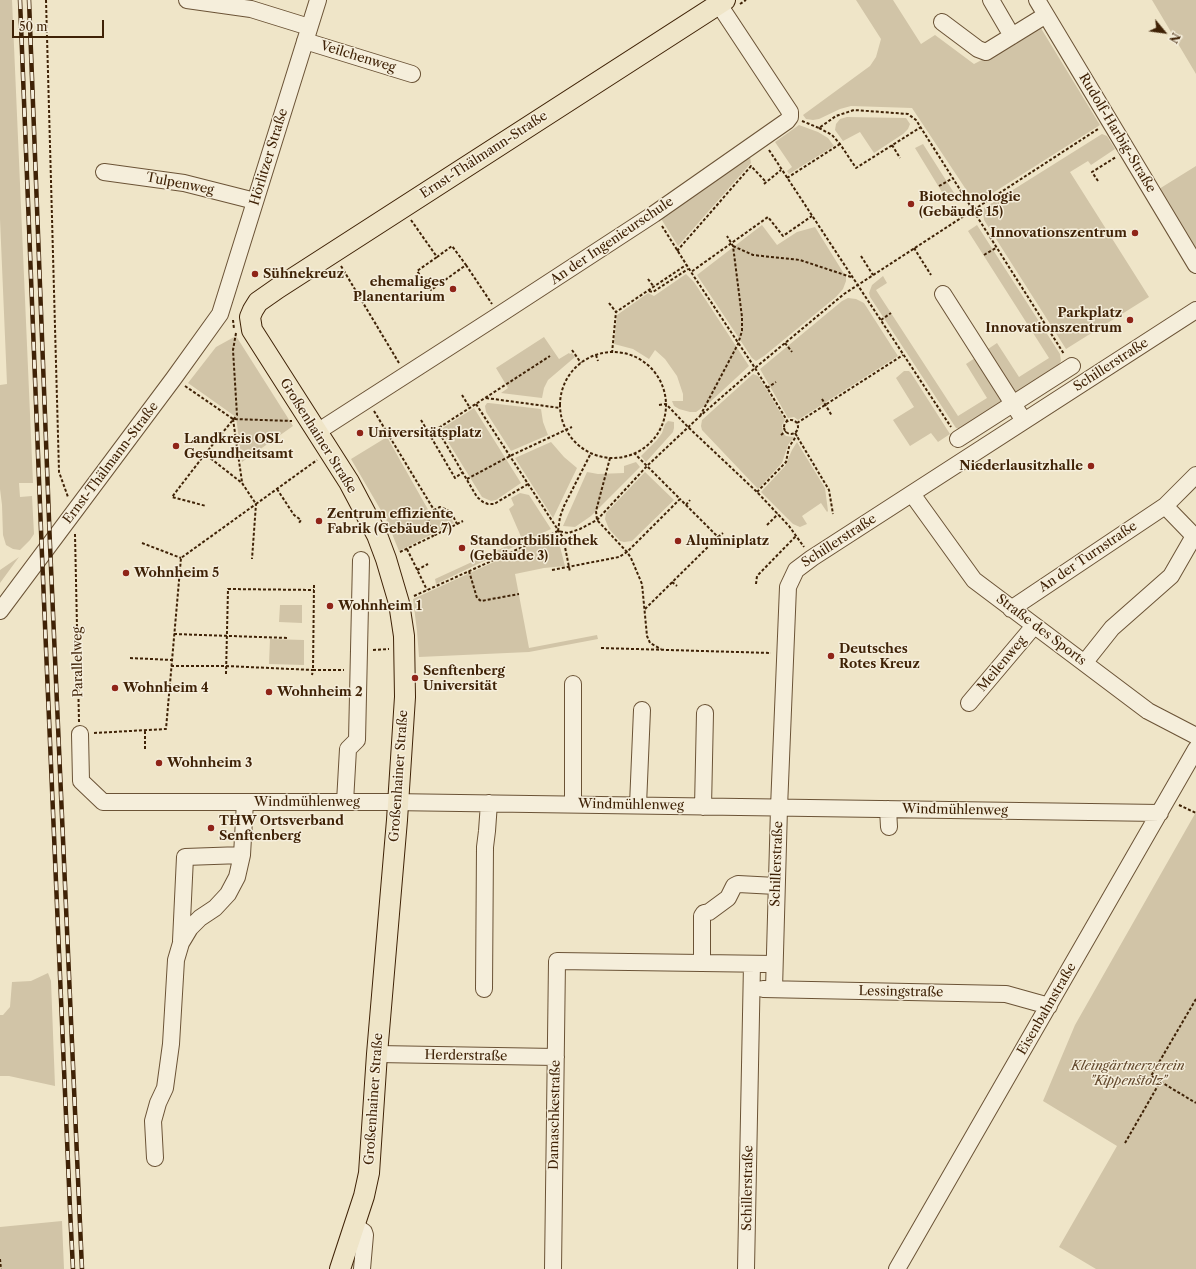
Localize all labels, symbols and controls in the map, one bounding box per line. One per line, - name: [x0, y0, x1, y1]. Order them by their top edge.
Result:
- scale bar: [14, 12, 106, 38]
- north arrow: [1144, 12, 1184, 52]
- text: 50 m: [19, 19, 48, 34]
- text: N: [1166, 30, 1183, 45]
- street label: Veilchenweg: [318, 38, 398, 76]
- street label: Rudolf-Harbig-Straße: [1075, 70, 1159, 196]
- street label: Hörlitzer Straße: [247, 107, 291, 207]
- street label: Ernst-Thälmann-Straße: [417, 108, 551, 202]
- street label: Tulpenweg: [145, 170, 215, 198]
- place label: Biotechnologie (Gebäude 15): [919, 189, 1021, 220]
- street label: An der Ingenieurschule: [547, 194, 677, 288]
- marker: Biotechnologie (Gebäude 15): [906, 199, 916, 209]
- place label: Innovationszentrum: [990, 225, 1127, 241]
- marker: Innovationszentrum: [1130, 228, 1140, 238]
- place label: Sühnekreuz: [263, 266, 344, 282]
- marker: Sühnekreuz: [250, 269, 260, 279]
- place label: ehemaliges Planentarium: [353, 274, 445, 305]
- marker: ehemaliges Planentarium: [448, 284, 458, 294]
- place label: Parkplatz Innovationszentrum: [985, 305, 1122, 336]
- marker: Parkplatz Innovationszentrum: [1125, 315, 1135, 325]
- street label: Schillerstraße: [1071, 335, 1151, 395]
- street label: Großenhainer Straße: [276, 376, 360, 496]
- street label: Ernst-Thälmann-Straße: [60, 399, 162, 527]
- place label: Universitätsplatz: [368, 425, 482, 441]
- marker: Universitätsplatz: [355, 428, 365, 438]
- place label: Landkreis OSL Gesundheitsamt: [184, 431, 293, 462]
- marker: Landkreis OSL Gesundheitsamt: [171, 441, 181, 451]
- place label: Niederlausitzhalle: [959, 458, 1083, 474]
- marker: Niederlausitzhalle: [1086, 461, 1096, 471]
- place label: Zentrum effiziente Fabrik (Gebäude 7): [327, 506, 453, 537]
- street label: Schillerstraße: [799, 511, 879, 571]
- marker: Zentrum effiziente Fabrik (Gebäude 7): [314, 516, 324, 526]
- street label: An der Turnstraße: [1036, 518, 1140, 596]
- place label: Standortbibliothek (Gebäude 3): [470, 533, 598, 564]
- place label: Alumniplatz: [686, 533, 769, 549]
- marker: Alumniplatz: [673, 536, 683, 546]
- marker: Standortbibliothek (Gebäude 3): [457, 543, 467, 553]
- place label: Wohnheim 5: [134, 565, 219, 581]
- marker: Wohnheim 5: [121, 568, 131, 578]
- street label: Straße des Sports: [993, 591, 1089, 669]
- place label: Wohnheim 1: [338, 598, 422, 614]
- marker: Wohnheim 1: [325, 601, 335, 611]
- street label: Parallelweg: [70, 626, 86, 698]
- street label: Meilenweg: [974, 633, 1030, 695]
- place label: Deutsches Rotes Kreuz: [839, 641, 920, 672]
- marker: Deutsches Rotes Kreuz: [826, 651, 836, 661]
- place label: Senftenberg Universität: [423, 663, 505, 694]
- marker: Senftenberg Universität: [410, 673, 420, 683]
- place label: Wohnheim 4: [123, 680, 209, 696]
- marker: Wohnheim 4: [110, 683, 120, 693]
- place label: Wohnheim 2: [277, 684, 363, 700]
- marker: Wohnheim 2: [264, 687, 274, 697]
- street label: Großenhainer Straße: [387, 709, 411, 843]
- place label: Wohnheim 3: [167, 755, 252, 771]
- marker: Wohnheim 3: [154, 758, 164, 768]
- street label: Windmühlenweg: [254, 794, 360, 810]
- street label: Windmühlenweg: [578, 796, 684, 814]
- street label: Windmühlenweg: [902, 801, 1008, 819]
- place label: THW Ortsverband Senftenberg: [219, 813, 344, 844]
- street label: Schillerstraße: [768, 821, 786, 907]
- marker: THW Ortsverband Senftenberg: [206, 823, 216, 833]
- street label: Eisenbahnstraße: [1014, 960, 1080, 1058]
- street label: Lessingstraße: [858, 983, 944, 1001]
- street label: Großenhainer Straße: [362, 1032, 386, 1166]
- street label: Herderstraße: [424, 1047, 508, 1065]
- park label: Kleingärtnerverein "Kippenstolz": [1071, 1058, 1185, 1089]
- street label: Damaschkestraße: [546, 1060, 564, 1170]
- street label: Schillerstraße: [739, 1145, 757, 1231]

